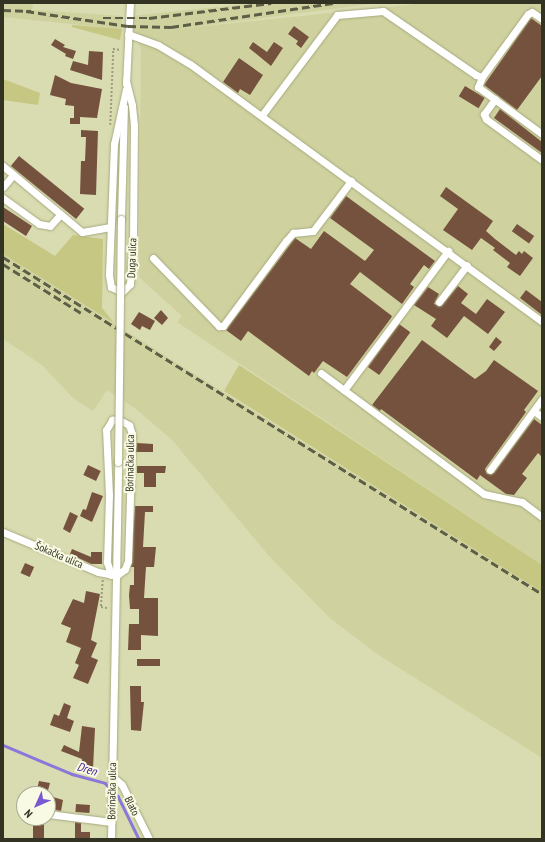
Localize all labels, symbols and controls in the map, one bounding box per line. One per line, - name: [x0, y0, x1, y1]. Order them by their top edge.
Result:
- street label: Duga ulica: [125, 238, 139, 278]
- street label: Borinačka ulica: [123, 434, 137, 492]
- street label: Šokačka ulica: [33, 539, 85, 571]
- water label: Dren: [75, 759, 99, 779]
- street label: Borinačka ulica: [105, 762, 119, 820]
- north arrow: [16, 786, 56, 826]
- street label: Blato: [122, 794, 142, 818]
- text: N: [21, 807, 35, 821]

